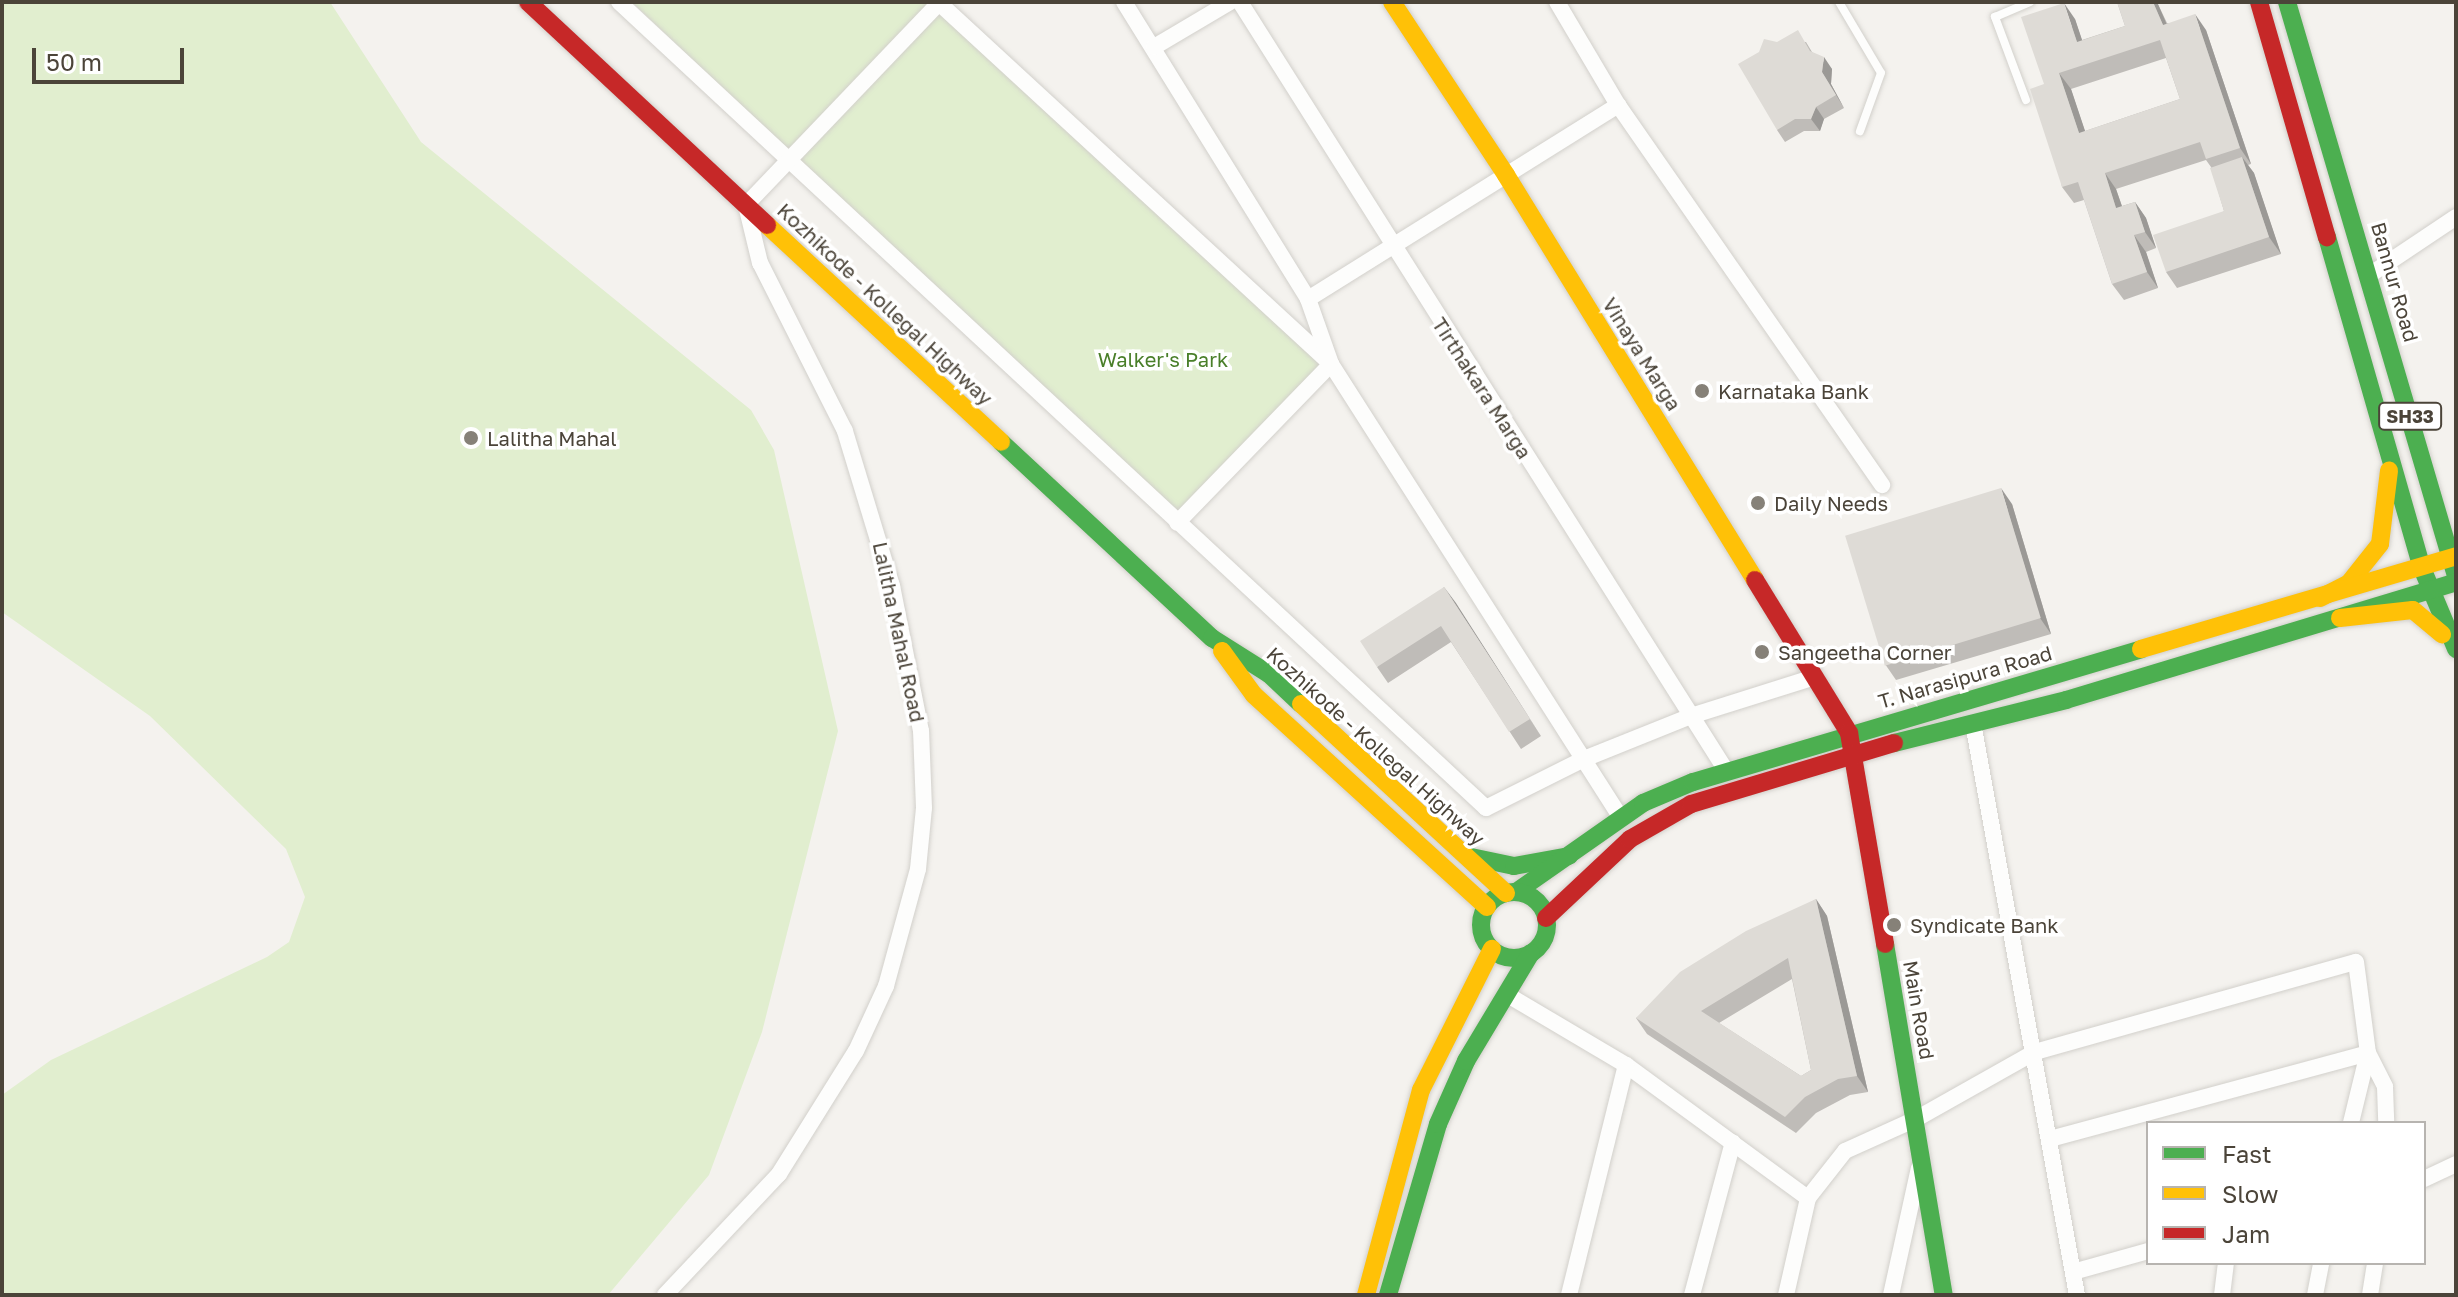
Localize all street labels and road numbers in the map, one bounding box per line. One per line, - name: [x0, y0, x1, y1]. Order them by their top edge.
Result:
- street label: Kozhikode - Kollegal Highway: [773, 198, 997, 410]
- street label: Bannur Road: [2366, 219, 2424, 345]
- street label: Vinaya Marga: [1598, 293, 1686, 415]
- street label: Tirthakara Marga: [1427, 313, 1537, 463]
- road number: SH33: [2378, 402, 2442, 430]
- street label: Lalitha Mahal Road: [868, 540, 930, 724]
- street label: T. Narasipura Road: [1875, 641, 2055, 713]
- street label: Kozhikode - Kollegal Highway: [1262, 642, 1490, 850]
- street label: Main Road: [1898, 959, 1940, 1061]

